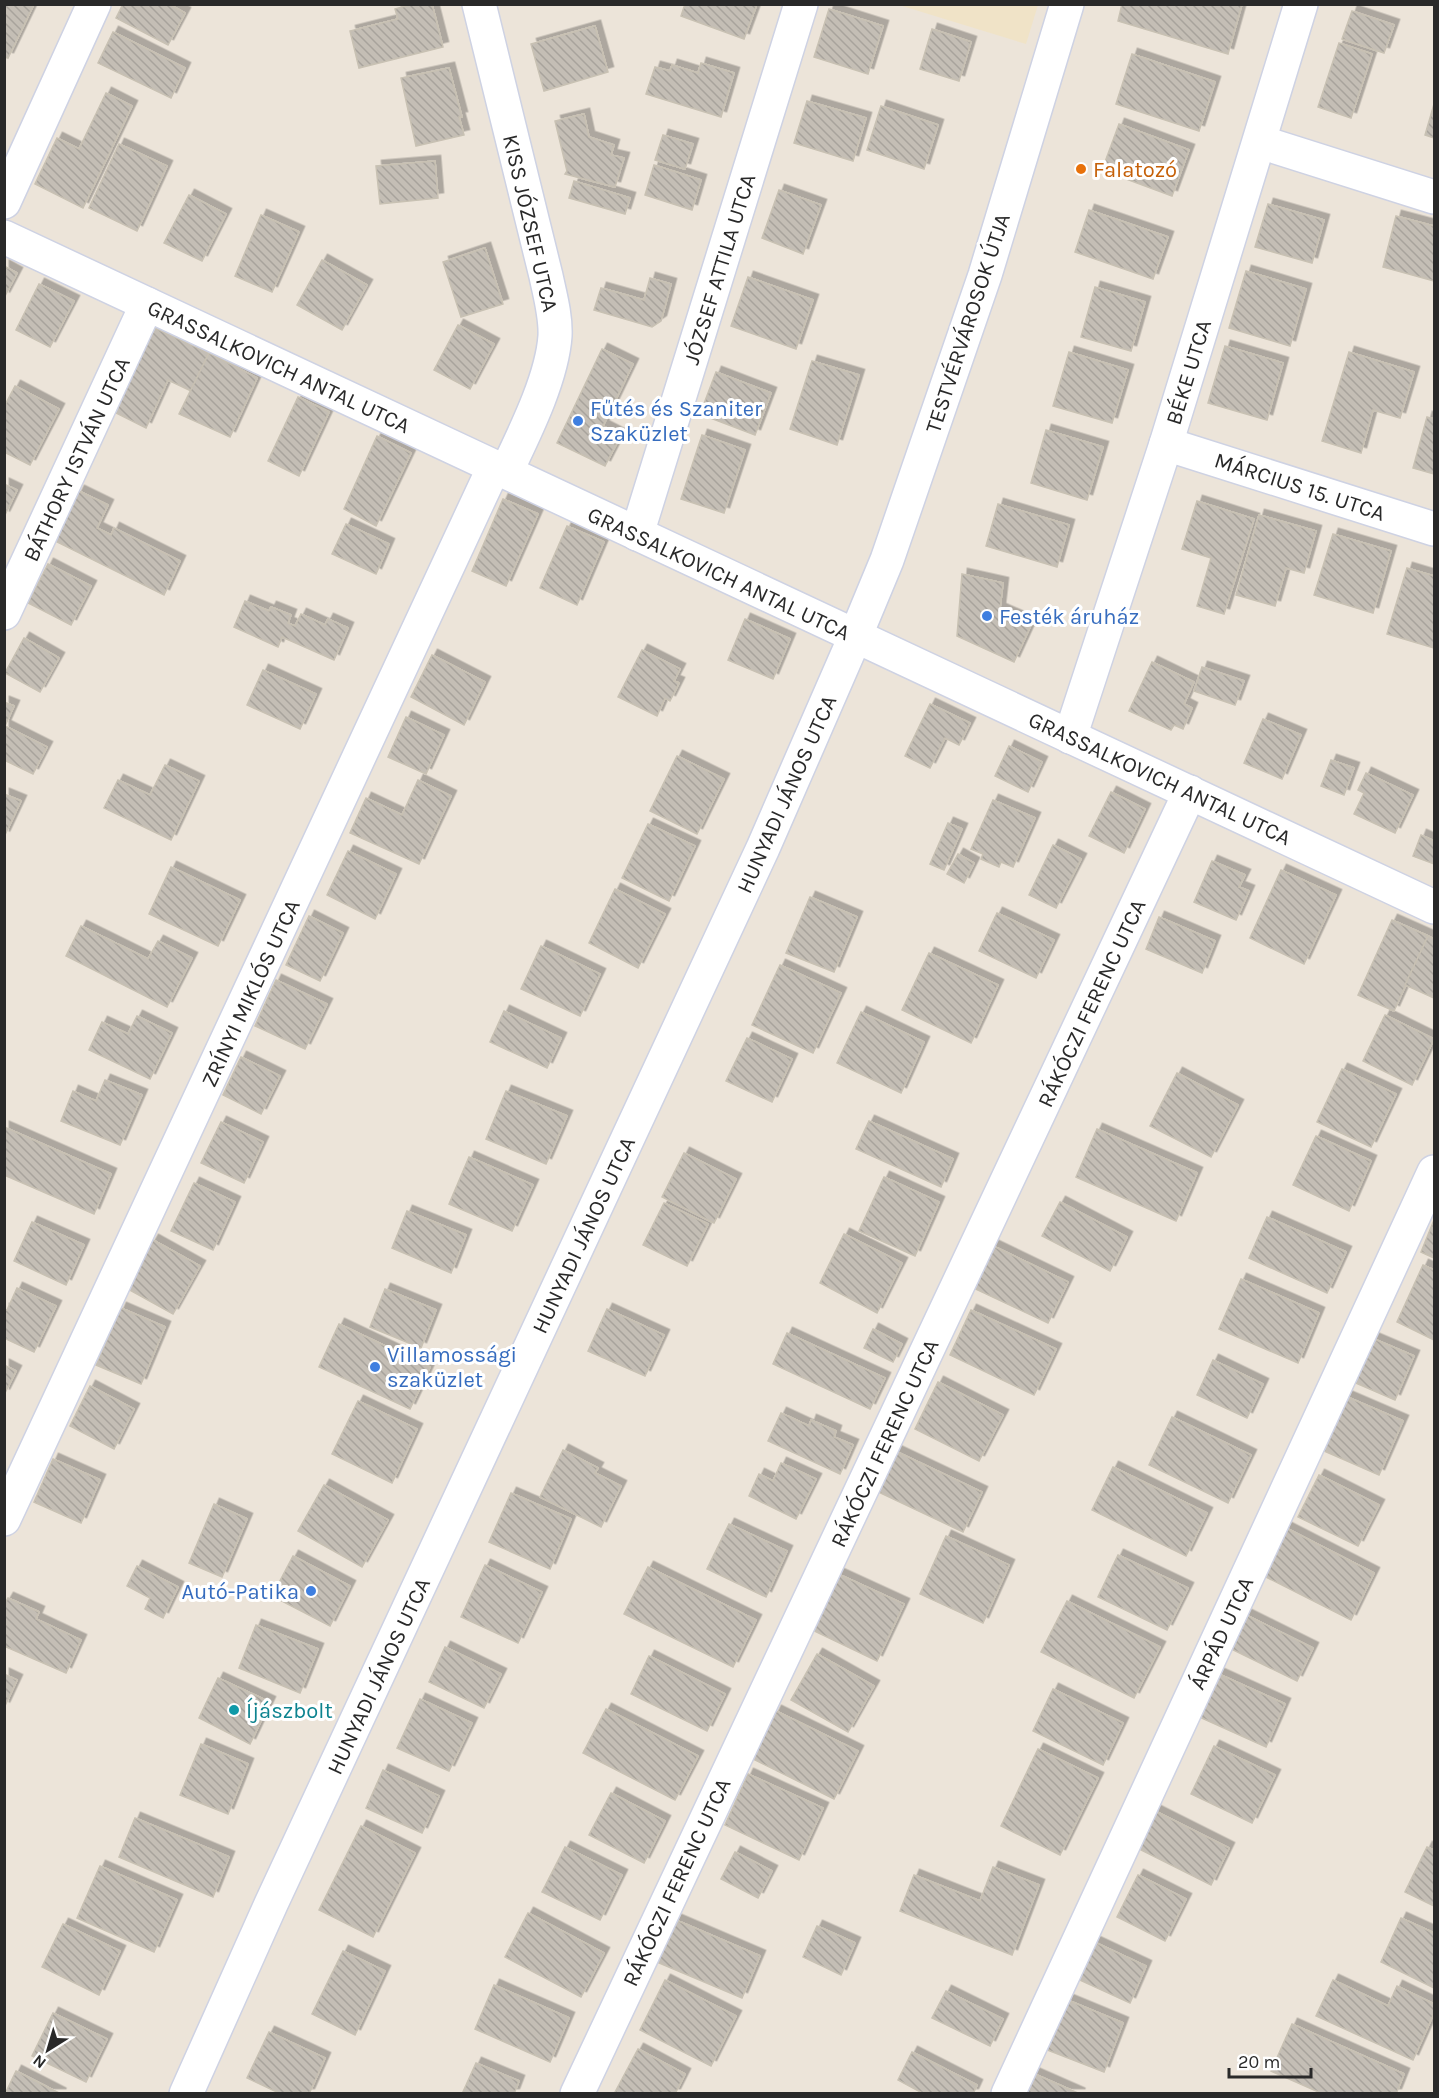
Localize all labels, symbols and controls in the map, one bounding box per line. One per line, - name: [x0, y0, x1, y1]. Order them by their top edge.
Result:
- street label: KISS JÓZSEF UTCA: [497, 132, 564, 315]
- place label: Falatozó: [1093, 157, 1177, 183]
- marker: Falatozó: [1074, 162, 1088, 176]
- street label: JÓZSEF ATTILA UTCA: [678, 170, 761, 368]
- street label: TESTVÉRVÁROSOK ÚTJA: [919, 210, 1016, 436]
- street label: GRASSALKOVICH ANTAL UTCA: [143, 295, 414, 439]
- street label: BÉKE UTCA: [1160, 316, 1217, 428]
- street label: BÁTHORY ISTVÁN UTCA: [17, 352, 136, 566]
- place label: Fűtés és Szaniter Szaküzlet: [590, 396, 762, 447]
- marker: Fűtés és Szaniter Szaküzlet: [571, 414, 585, 428]
- street label: MÁRCIUS 15. UTCA: [1211, 446, 1389, 527]
- street label: GRASSALKOVICH ANTAL UTCA: [583, 502, 854, 646]
- place label: Festék áruház: [999, 604, 1139, 630]
- marker: Festék áruház: [980, 609, 994, 623]
- street label: HUNYADI JÁNOS UTCA: [731, 691, 842, 897]
- street label: GRASSALKOVICH ANTAL UTCA: [1024, 707, 1295, 851]
- street label: ZRÍNYI MIKLÓS UTCA: [195, 895, 306, 1091]
- street label: RÁKÓCZI FERENC UTCA: [1031, 895, 1152, 1112]
- street label: HUNYADI JÁNOS UTCA: [526, 1132, 641, 1338]
- street label: RÁKÓCZI FERENC UTCA: [824, 1335, 945, 1552]
- place label: Villamossági szaküzlet: [387, 1342, 517, 1393]
- marker: Villamossági szaküzlet: [368, 1360, 382, 1374]
- street label: ÁRPÁD UTCA: [1184, 1572, 1259, 1694]
- street label: HUNYADI JÁNOS UTCA: [321, 1573, 436, 1779]
- place label: Autó-Patika: [181, 1579, 299, 1605]
- marker: Autó-Patika: [304, 1584, 318, 1598]
- place label: Íjászbolt: [246, 1697, 333, 1724]
- marker: Íjászbolt: [227, 1703, 241, 1717]
- street label: RÁKÓCZI FERENC UTCA: [616, 1774, 737, 1991]
- north arrow: [18, 2020, 78, 2080]
- scale bar: [1229, 2041, 1312, 2079]
- text: N: [29, 2051, 50, 2073]
- text: 20 m: [1238, 2051, 1280, 2073]

